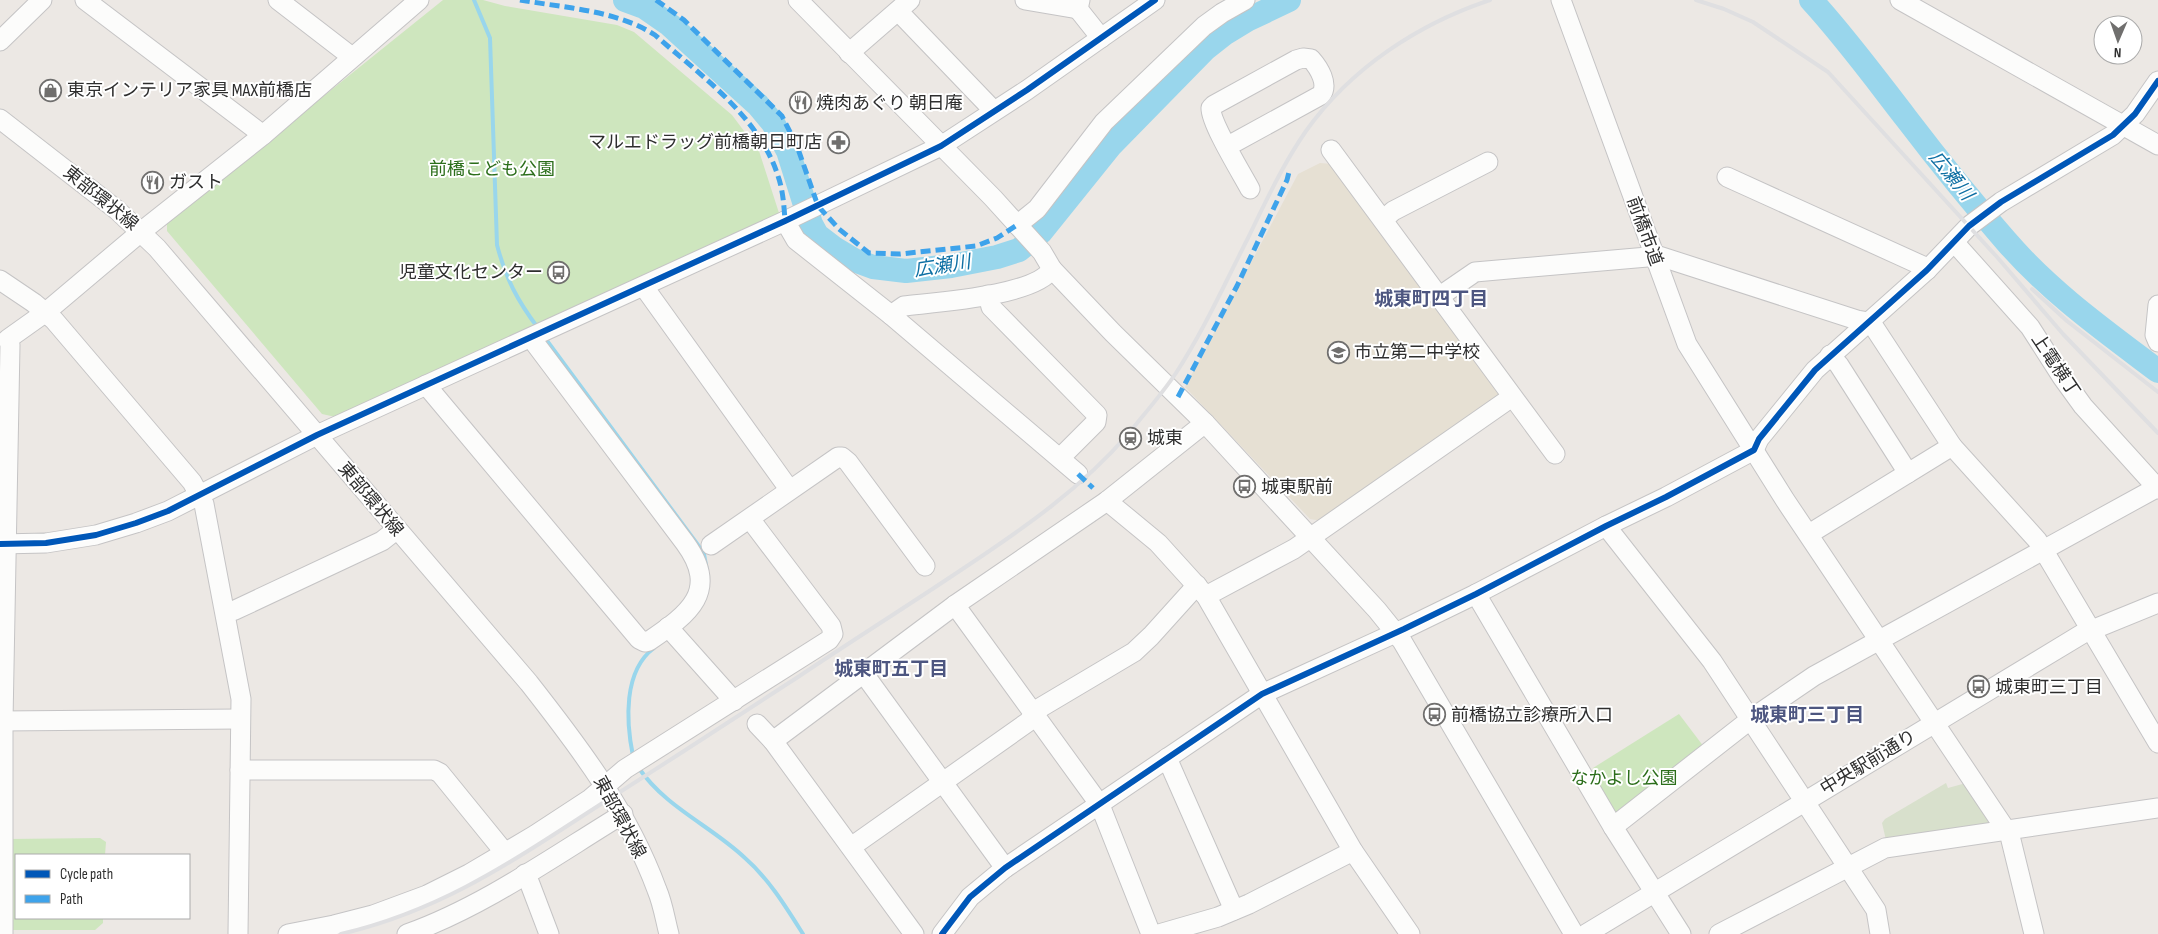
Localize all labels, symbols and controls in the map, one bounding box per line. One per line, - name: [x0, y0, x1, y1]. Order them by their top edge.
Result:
- north arrow: [2093, 15, 2143, 65]
- text: N: [2114, 44, 2122, 61]
- shop icon: 東京インテリア家具 MAX前橋店: [39, 78, 63, 102]
- place label: 東京インテリア家具 MAX前橋店: [67, 80, 312, 101]
- restaurant icon: 焼肉あぐり 朝日庵: [788, 91, 812, 115]
- place label: 焼肉あぐり 朝日庵: [816, 93, 963, 114]
- pharmacy icon: マルエドラッグ前橋朝日町店: [826, 130, 850, 154]
- place label: マルエドラッグ前橋朝日町店: [588, 132, 822, 153]
- water label: 広瀬川: [1924, 147, 1979, 207]
- park label: 前橋こども公園: [429, 159, 555, 180]
- street label: 東部環状線: [59, 162, 142, 235]
- restaurant icon: ガスト: [141, 170, 165, 194]
- place label: ガスト: [169, 172, 223, 193]
- street label: 前橋市道: [1622, 194, 1667, 269]
- water label: 広瀬川: [912, 250, 974, 282]
- bus stop icon: 児童文化センター: [547, 260, 571, 284]
- place label: 児童文化センター: [399, 262, 543, 283]
- district label: 城東町四丁目: [1374, 288, 1488, 311]
- street label: 上電横丁: [2027, 330, 2084, 401]
- school or university icon: 市立第二中学校: [1326, 340, 1350, 364]
- place label: 市立第二中学校: [1354, 342, 1480, 363]
- station icon: 城東: [1119, 426, 1143, 450]
- place label: 城東: [1147, 428, 1183, 449]
- street label: 東部環状線: [334, 458, 408, 541]
- bus stop icon: 城東駅前: [1233, 475, 1257, 499]
- place label: 城東駅前: [1261, 477, 1333, 498]
- district label: 城東町五丁目: [834, 658, 948, 681]
- bus stop icon: 城東町三丁目: [1967, 675, 1991, 699]
- place label: 城東町三丁目: [1995, 677, 2103, 698]
- bus stop icon: 前橋協立診療所入口: [1423, 703, 1447, 727]
- district label: 城東町三丁目: [1750, 704, 1864, 727]
- place label: 前橋協立診療所入口: [1451, 705, 1613, 726]
- street label: 中央駅前通り: [1817, 726, 1920, 799]
- park label: なかよし公園: [1570, 768, 1678, 789]
- street label: 東部環状線: [589, 773, 650, 862]
- legend: [15, 854, 190, 919]
- text: Cycle path: [60, 865, 113, 884]
- text: Path: [60, 890, 83, 909]

